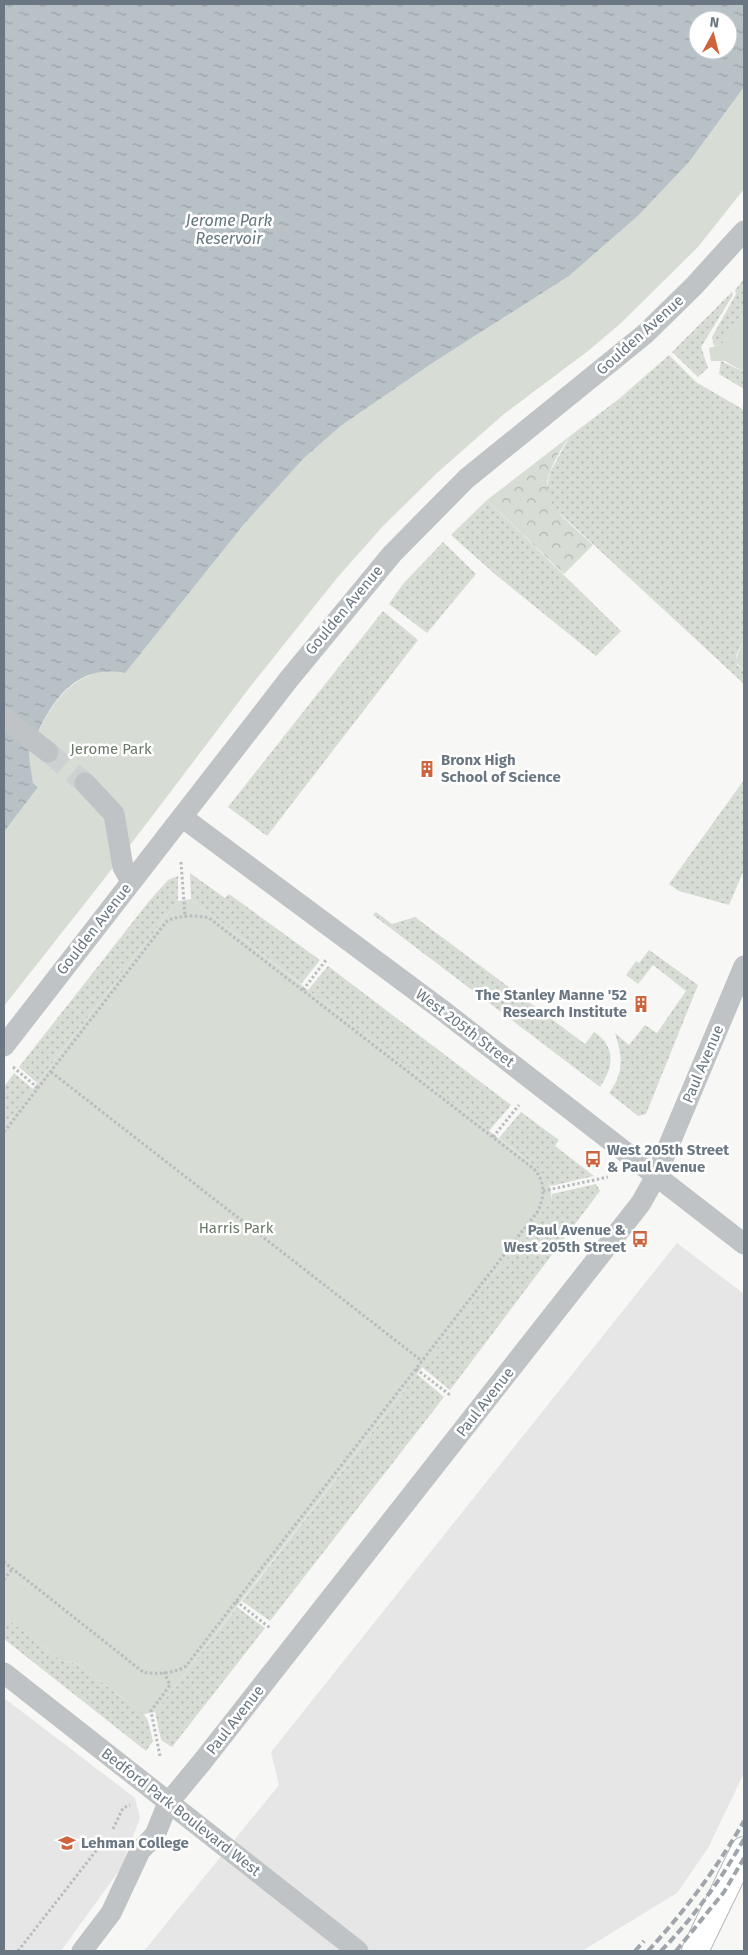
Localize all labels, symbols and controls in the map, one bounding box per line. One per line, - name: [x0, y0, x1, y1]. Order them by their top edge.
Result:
- north arrow: [688, 10, 738, 60]
- text: N: [709, 14, 720, 32]
- water label: Jerome Park Reservoir: [185, 211, 273, 248]
- street label: Goulden Avenue: [593, 291, 687, 379]
- street label: Goulden Avenue: [301, 562, 387, 658]
- park label: Jerome Park: [70, 740, 152, 758]
- place label: Bronx High School of Science: [441, 751, 561, 786]
- building icon: Bronx High School of Science: [417, 759, 437, 779]
- street label: Goulden Avenue: [53, 880, 135, 978]
- street label: West 205th Street: [412, 985, 518, 1071]
- place label: The Stanley Manne '52 Research Institute: [475, 986, 627, 1021]
- building icon: The Stanley Manne '52 Research Institute: [631, 994, 651, 1014]
- street label: Paul Avenue: [679, 1022, 727, 1106]
- place label: West 205th Street & Paul Avenue: [607, 1141, 729, 1176]
- bus stop icon: West 205th Street & Paul Avenue: [583, 1149, 603, 1169]
- park label: Harris Park: [199, 1219, 274, 1237]
- place label: Paul Avenue & West 205th Street: [504, 1221, 627, 1256]
- bus stop icon: Paul Avenue & West 205th Street: [630, 1229, 650, 1249]
- street label: Paul Avenue: [452, 1364, 518, 1440]
- street label: Paul Avenue: [202, 1682, 268, 1758]
- street label: Bedford Park Boulevard West: [98, 1744, 265, 1880]
- school or university icon: Lehman College: [57, 1833, 77, 1853]
- place label: Lehman College: [81, 1834, 189, 1852]

